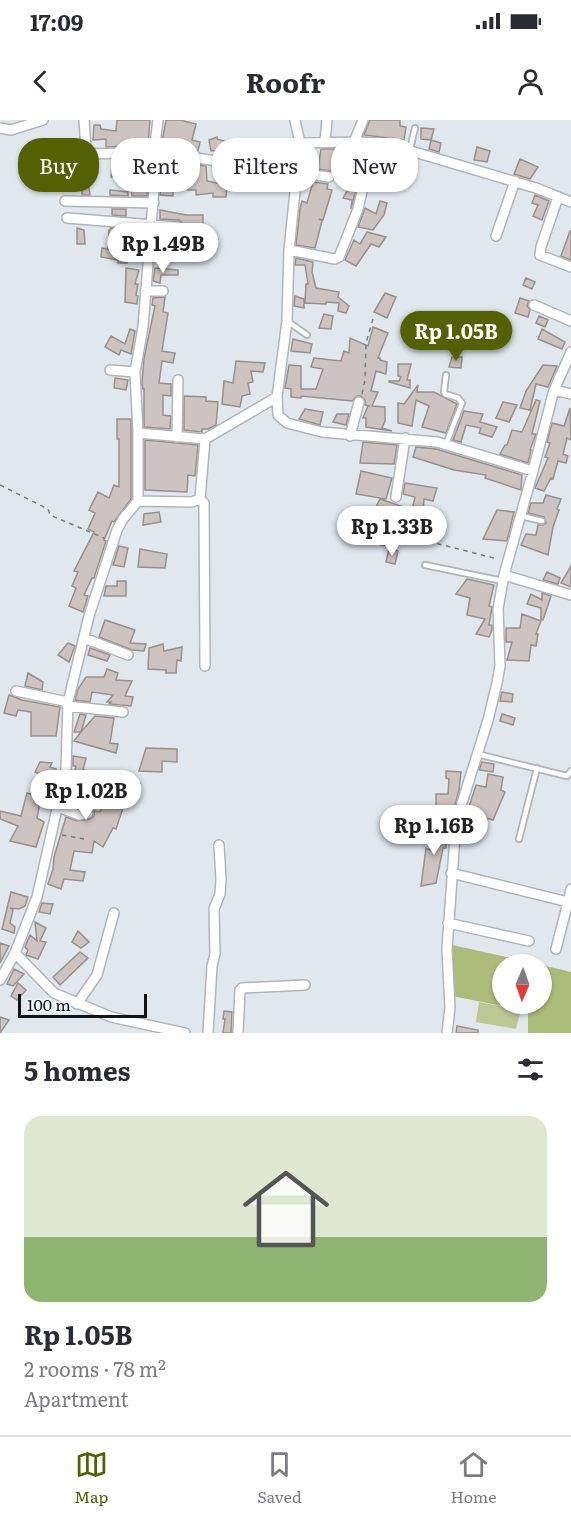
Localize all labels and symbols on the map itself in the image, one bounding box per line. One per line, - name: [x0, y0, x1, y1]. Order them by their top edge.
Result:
- pin: Rp 1.49B: [101, 223, 225, 274]
- pin: Rp 1.05B: [394, 311, 518, 362]
- pin: Rp 1.33B: [330, 506, 454, 557]
- pin: Rp 1.02B: [24, 770, 148, 821]
- pin: Rp 1.16B: [372, 805, 496, 856]
- north arrow: [492, 954, 552, 1014]
- scale bar: [18, 991, 147, 1018]

